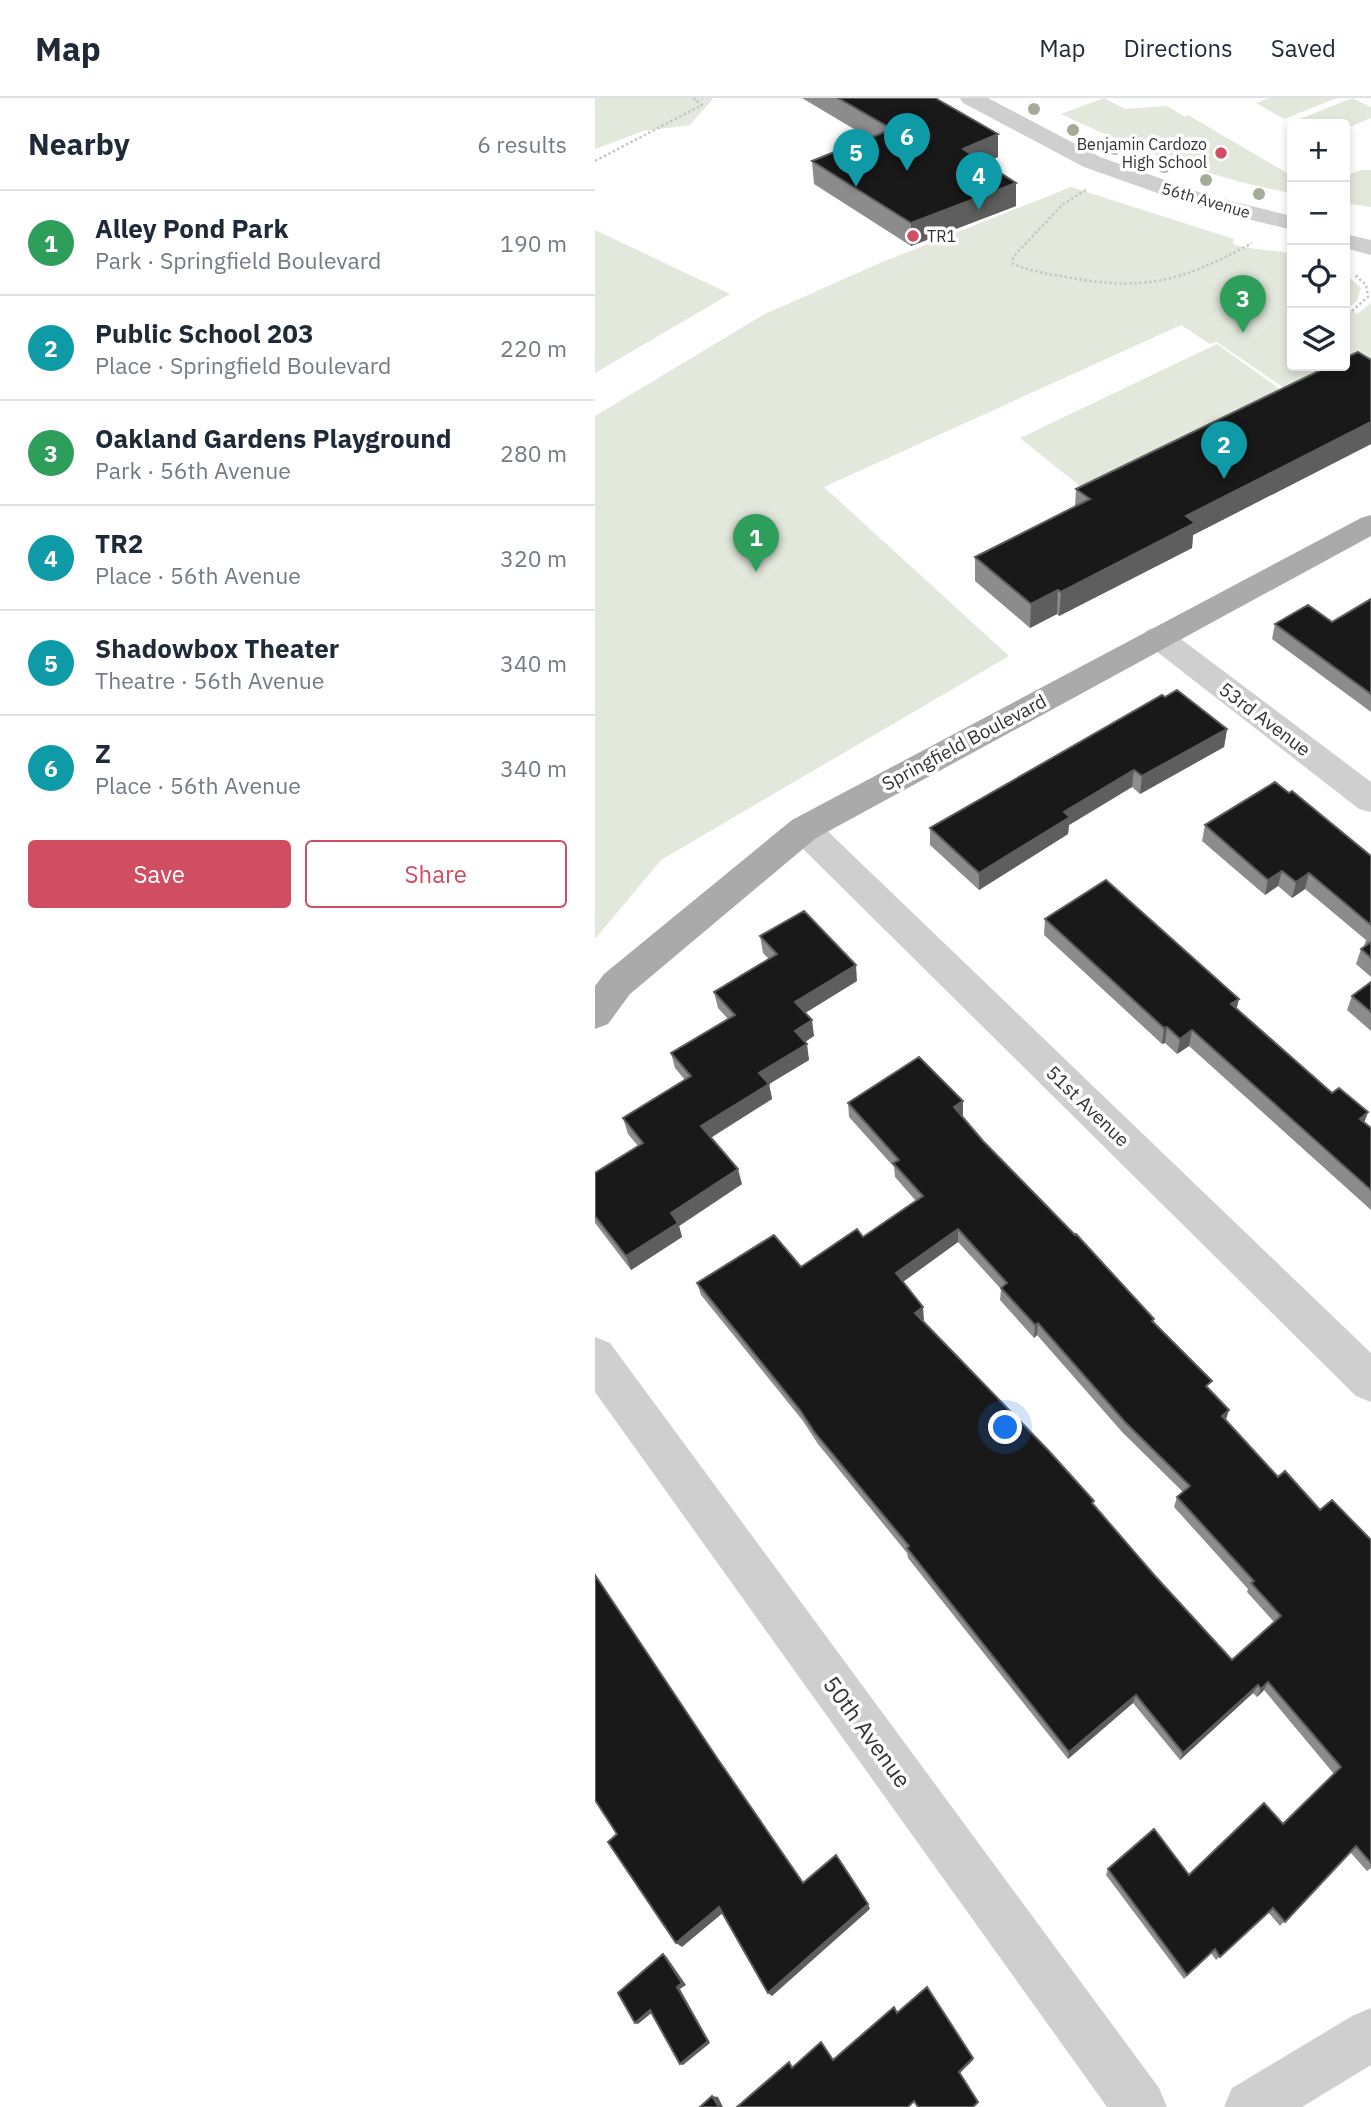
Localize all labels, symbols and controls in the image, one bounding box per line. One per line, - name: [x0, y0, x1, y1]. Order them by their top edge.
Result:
- text: Map: [35, 27, 101, 70]
- text: Map: [1039, 32, 1085, 64]
- text: Directions: [1123, 32, 1233, 64]
- text: Saved: [1271, 32, 1336, 64]
- pin: 6: [884, 113, 930, 171]
- map controls: [1287, 119, 1350, 371]
- button: +: [1287, 119, 1350, 182]
- text: Nearby: [28, 124, 130, 163]
- text: 6 results: [477, 129, 567, 159]
- pin: 5: [833, 129, 879, 187]
- place label: Benjamin Cardozo High School: [1077, 134, 1207, 172]
- marker: Benjamin Cardozo High School: [1213, 145, 1229, 161]
- pin: 4: [956, 152, 1002, 210]
- street label: 56th Avenue: [1159, 178, 1253, 222]
- button: −: [1287, 182, 1350, 245]
- text: Alley Pond Park: [95, 211, 288, 245]
- place label: TR1: [927, 226, 956, 246]
- text: 1: [44, 228, 58, 258]
- text: 190 m: [500, 228, 567, 258]
- marker: TR1: [905, 228, 921, 244]
- text: Park · Springfield Boulevard: [95, 245, 381, 275]
- button: locate: [1287, 245, 1350, 308]
- pin: 3: [1220, 275, 1266, 333]
- button: layers: [1287, 308, 1350, 371]
- text: Public School 203: [95, 316, 314, 350]
- text: 2: [44, 333, 58, 363]
- text: 220 m: [500, 333, 567, 363]
- text: Place · Springfield Boulevard: [95, 350, 391, 380]
- text: Oakland Gardens Playground: [95, 421, 452, 455]
- pin: 2: [1201, 421, 1247, 479]
- text: 3: [44, 438, 58, 468]
- text: 280 m: [500, 438, 567, 468]
- text: Park · 56th Avenue: [95, 455, 291, 485]
- pin: 1: [733, 514, 779, 572]
- text: TR2: [95, 526, 143, 560]
- text: 4: [44, 543, 58, 573]
- text: 320 m: [500, 543, 567, 573]
- text: Place · 56th Avenue: [95, 560, 301, 590]
- text: Shadowbox Theater: [95, 631, 339, 665]
- text: 5: [44, 648, 58, 678]
- text: 340 m: [500, 648, 567, 678]
- text: Theatre · 56th Avenue: [95, 665, 324, 695]
- street label: 53rd Avenue: [1214, 677, 1316, 761]
- street label: Springfield Boulevard: [878, 688, 1050, 796]
- text: Z: [95, 736, 111, 770]
- text: 6: [44, 753, 58, 783]
- text: 340 m: [500, 753, 567, 783]
- text: Place · 56th Avenue: [95, 770, 301, 800]
- button: Save: [28, 840, 291, 908]
- button: Share: [305, 840, 567, 908]
- street label: 51st Avenue: [1041, 1060, 1135, 1152]
- your location: [988, 1410, 1022, 1444]
- street label: 50th Avenue: [817, 1670, 918, 1793]

